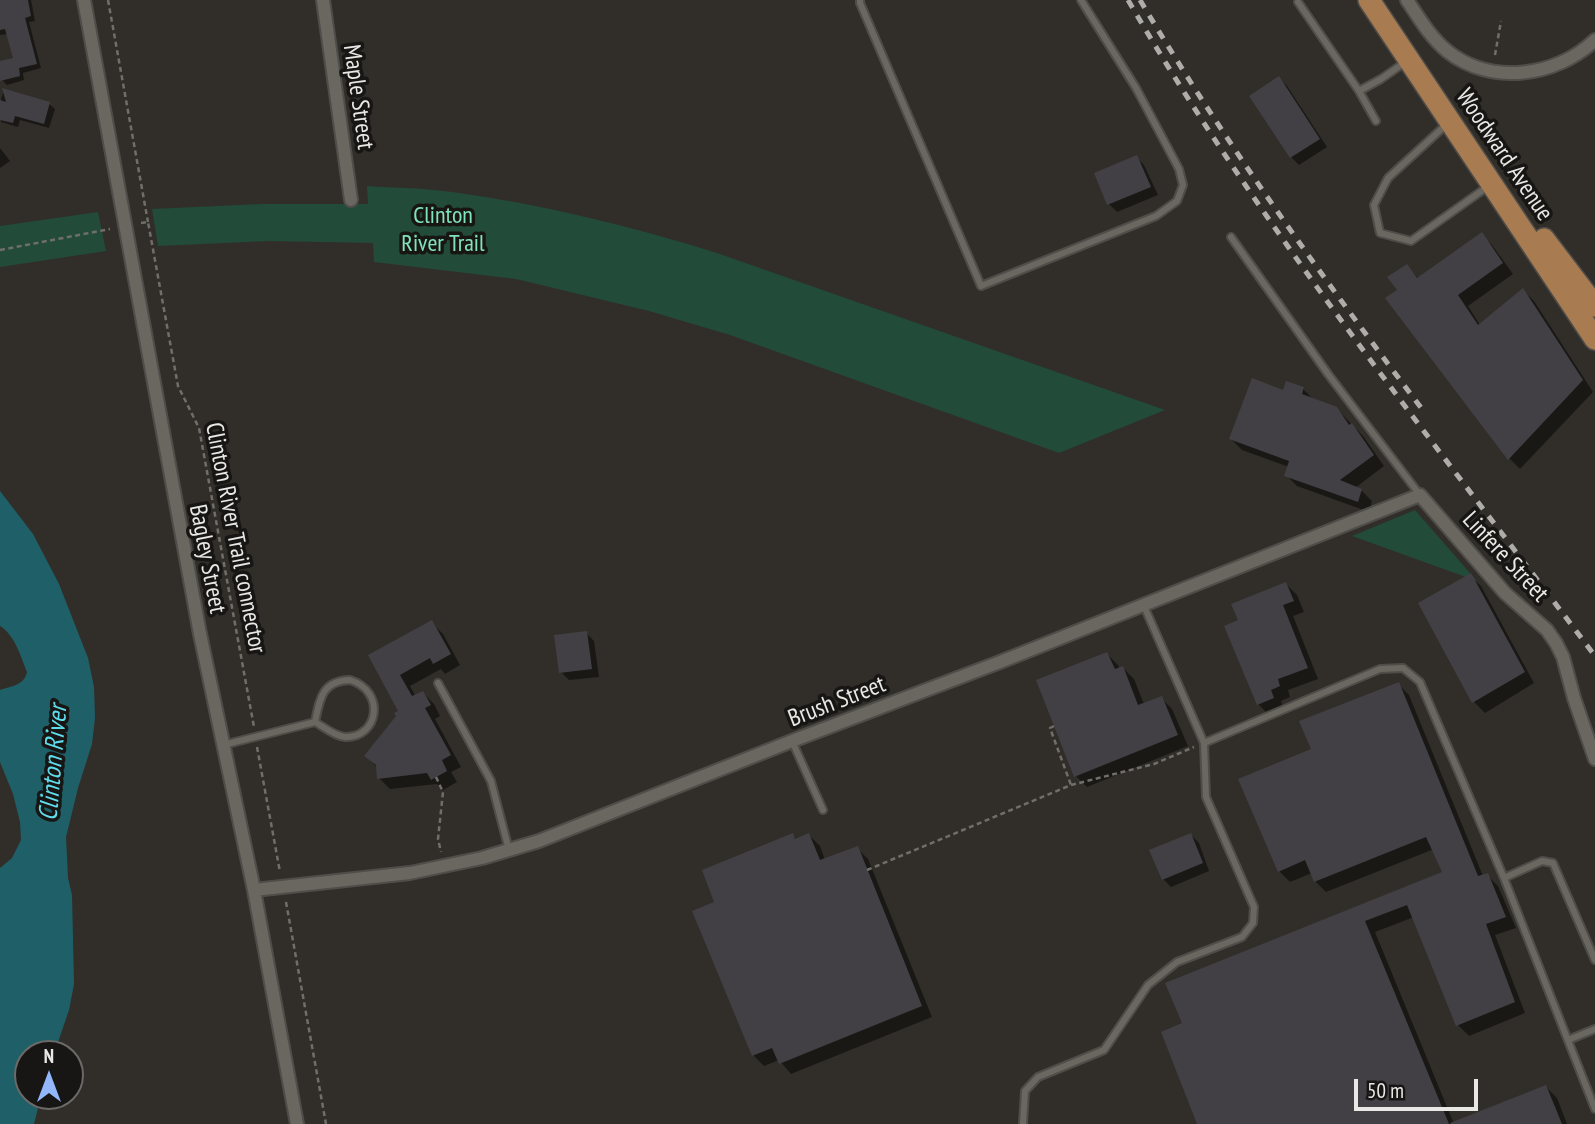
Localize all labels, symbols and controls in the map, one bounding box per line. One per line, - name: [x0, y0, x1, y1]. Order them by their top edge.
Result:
- street label: Maple Street: [336, 43, 380, 151]
- street label: Woodward Avenue: [1449, 84, 1559, 226]
- park label: Clinton River Trail: [401, 202, 485, 258]
- street label: Clinton River Trail connector: [199, 420, 271, 656]
- street label: Bagley Street: [182, 502, 232, 616]
- street label: Linfere Street: [1456, 506, 1554, 608]
- street label: Brush Street: [784, 670, 890, 734]
- water label: Clinton River: [33, 704, 75, 822]
- north arrow: [14, 1040, 84, 1110]
- text: N: [44, 1044, 54, 1068]
- scale bar: [1357, 1064, 1481, 1108]
- text: 50 m: [1367, 1077, 1404, 1104]

